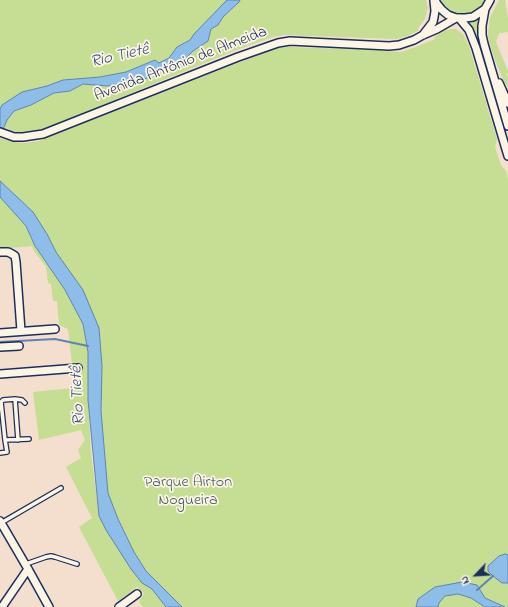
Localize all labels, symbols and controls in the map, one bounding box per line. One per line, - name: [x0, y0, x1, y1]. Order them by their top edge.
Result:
- street label: Avenida Antônio de Almeida: [92, 23, 270, 107]
- water label: Rio Tietê: [89, 40, 151, 74]
- water label: Rio Tietê: [67, 366, 91, 426]
- park label: Parque Airton Nogueira: [144, 473, 232, 511]
- north arrow: [456, 555, 496, 595]
- text: N: [456, 573, 474, 587]

